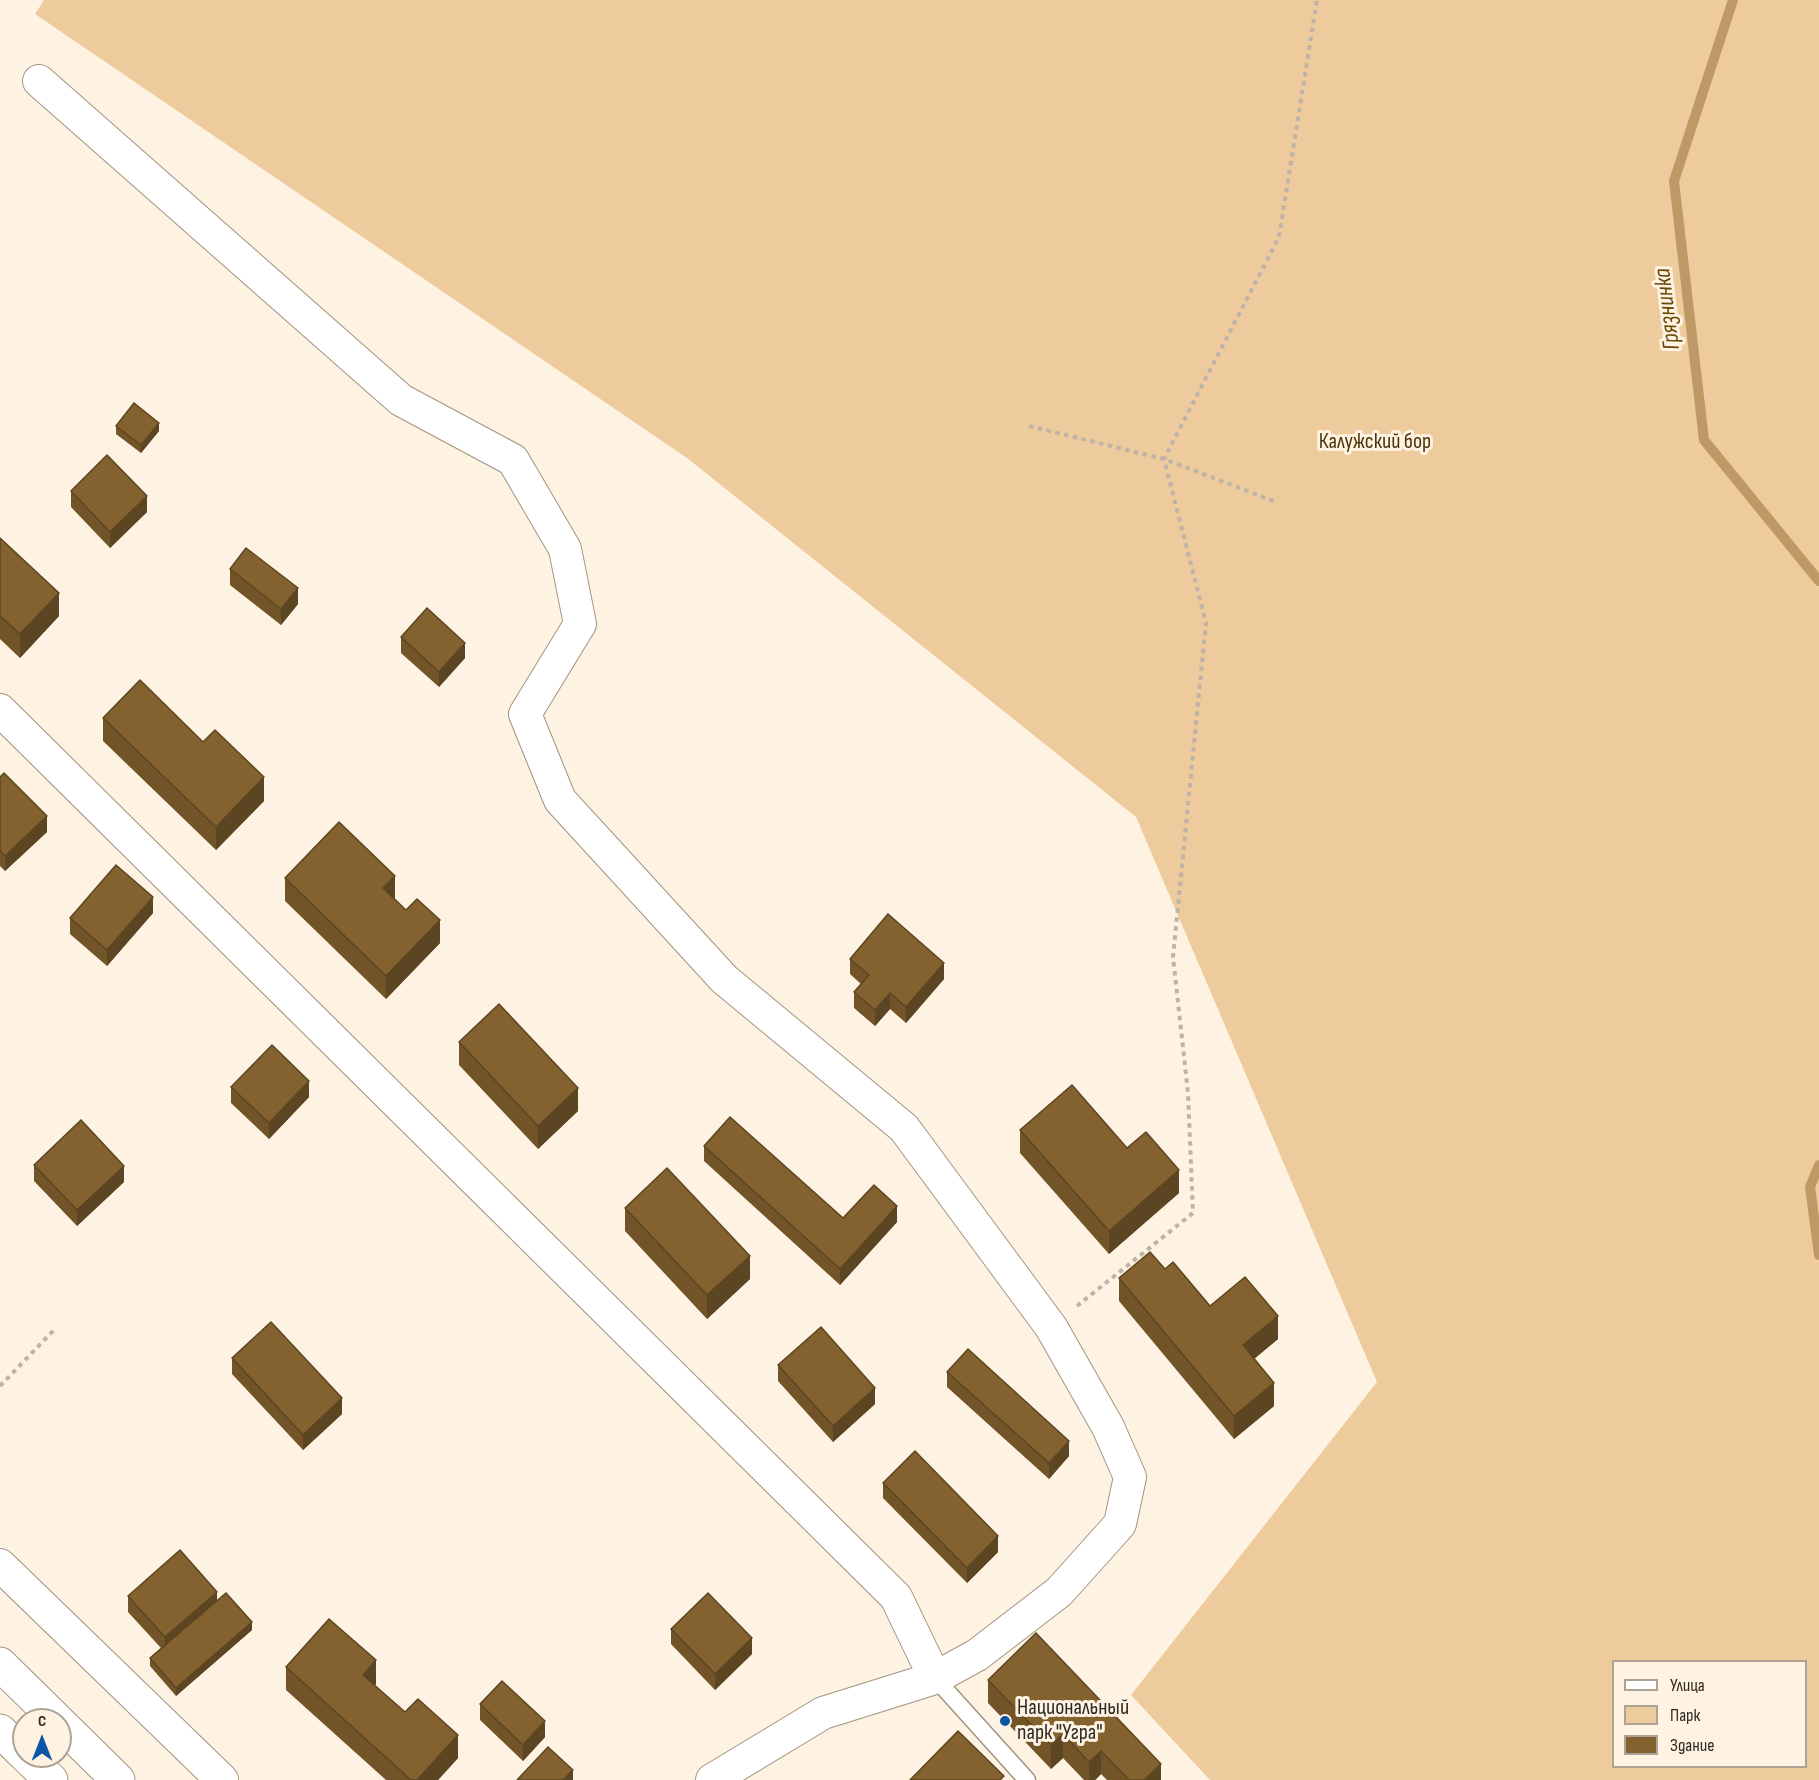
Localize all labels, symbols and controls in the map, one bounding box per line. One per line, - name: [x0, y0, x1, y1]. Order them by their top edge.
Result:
- water label: Грязнинка: [1649, 267, 1687, 351]
- park label: Калужский бор: [1319, 429, 1431, 455]
- legend: [1612, 1660, 1807, 1768]
- text: Улица: [1670, 1675, 1705, 1696]
- place label: Национальный парк "Угра": [1017, 1695, 1129, 1747]
- text: Парк: [1670, 1705, 1700, 1726]
- north arrow: [12, 1708, 72, 1768]
- text: С: [38, 1712, 46, 1731]
- marker: Национальный парк "Угра": [998, 1714, 1012, 1728]
- text: Здание: [1670, 1735, 1715, 1756]

